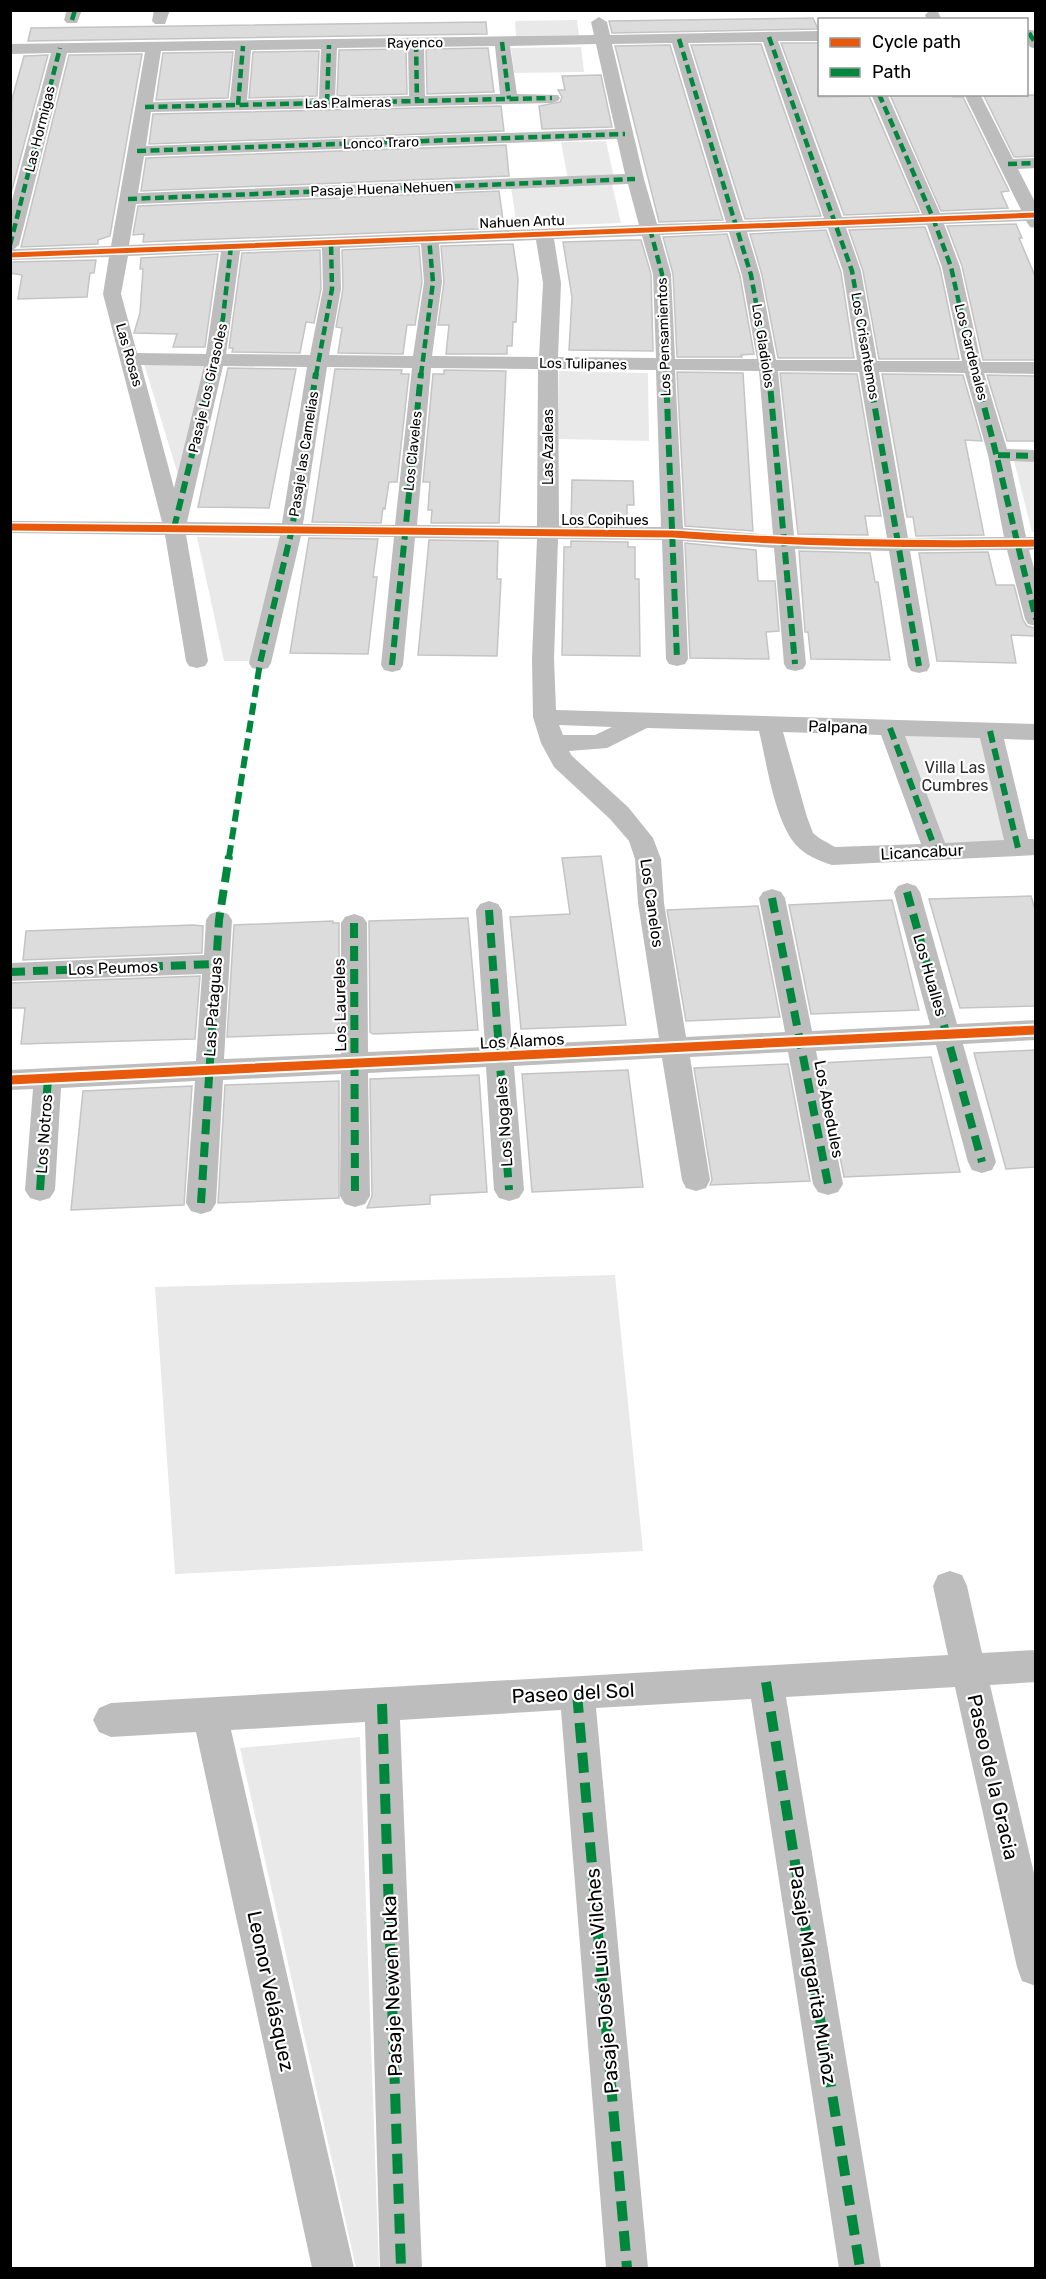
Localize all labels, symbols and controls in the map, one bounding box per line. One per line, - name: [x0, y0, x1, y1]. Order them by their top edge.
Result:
- legend: [818, 18, 1028, 96]
- text: Cycle path: [872, 31, 961, 53]
- street label: Rayenco: [387, 34, 443, 52]
- text: Path: [872, 61, 911, 83]
- street label: Las Hormigas: [21, 84, 59, 174]
- street label: Las Palmeras: [305, 94, 391, 112]
- street label: Lonco Traro: [343, 133, 419, 153]
- street label: Pasaje Huena Nehuen: [310, 178, 454, 200]
- street label: Nahuen Antu: [479, 212, 565, 232]
- street label: Los Pensamientos: [653, 277, 675, 397]
- street label: Los Crisantemos: [847, 291, 883, 401]
- street label: Los Cardenales: [951, 302, 991, 402]
- street label: Los Gladiolos: [748, 303, 778, 389]
- street label: Las Rosas: [112, 321, 146, 389]
- street label: Pasaje Los Girasoles: [185, 322, 231, 454]
- street label: Los Tulipanes: [539, 355, 627, 373]
- street label: Pasaje las Camelias: [286, 390, 322, 518]
- street label: Las Azaleas: [540, 409, 557, 485]
- street label: Los Claveles: [400, 410, 426, 492]
- street label: Los Copihues: [561, 512, 649, 529]
- street label: Palpana: [808, 716, 868, 738]
- park label: Villa Las Cumbres: [921, 758, 989, 795]
- street label: Licancabur: [880, 840, 964, 864]
- street label: Los Canelos: [636, 857, 668, 949]
- street label: Los Hualles: [909, 932, 951, 1018]
- street label: Las Pataguas: [200, 956, 226, 1058]
- street label: Los Peumos: [67, 957, 159, 979]
- street label: Los Laureles: [330, 958, 350, 1052]
- street label: Los Álamos: [479, 1029, 565, 1053]
- street label: Los Abedules: [810, 1059, 848, 1159]
- street label: Los Nogales: [491, 1077, 517, 1167]
- street label: Los Notros: [32, 1094, 56, 1174]
- street label: Paseo del Sol: [511, 1678, 635, 1708]
- street label: Paseo de la Gracia: [962, 1692, 1024, 1862]
- street label: Pasaje Margarita Muñoz: [784, 1864, 842, 2086]
- street label: Pasaje José Luis Vilches: [580, 1867, 624, 2095]
- street label: Pasaje Newen Ruka: [377, 1895, 407, 2077]
- street label: Leonor Velásquez: [242, 1909, 300, 2073]

